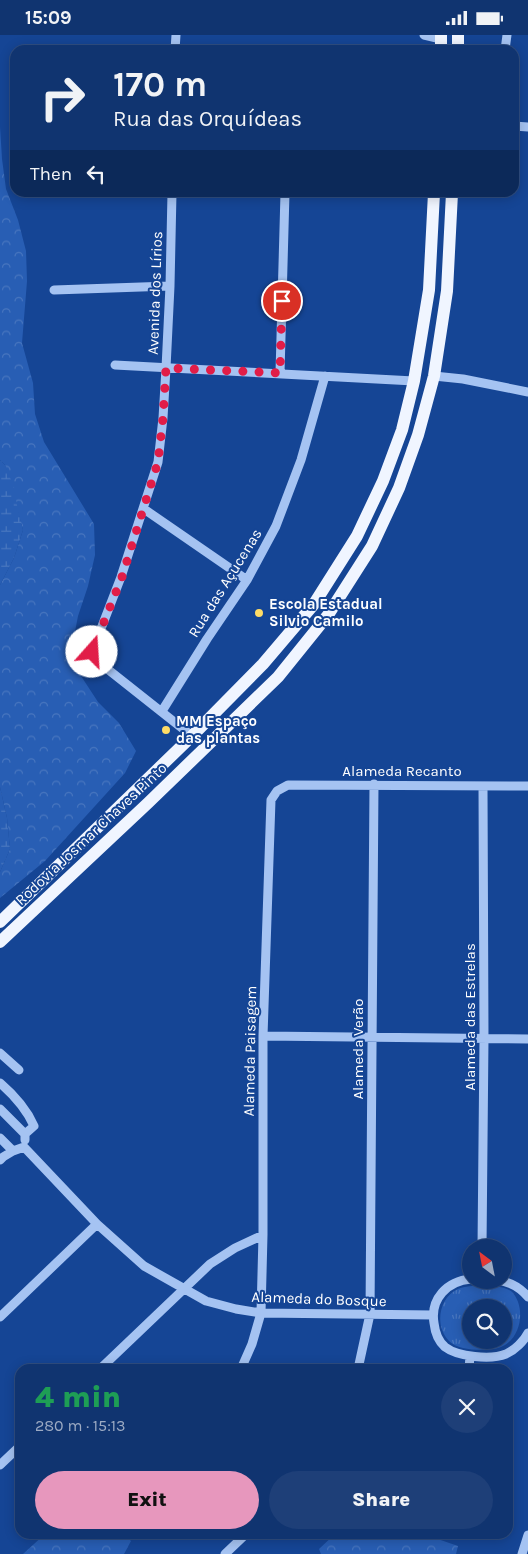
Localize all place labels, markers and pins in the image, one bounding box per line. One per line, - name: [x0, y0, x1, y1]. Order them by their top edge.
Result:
- pin: [261, 280, 303, 322]
- place label: Escola Estadual Silvio Camilo: [269, 595, 383, 630]
- marker: Escola Estadual Silvio Camilo: [253, 607, 265, 619]
- place label: MM Espaço das plantas: [176, 712, 260, 747]
- marker: MM Espaço das plantas: [160, 724, 172, 736]

